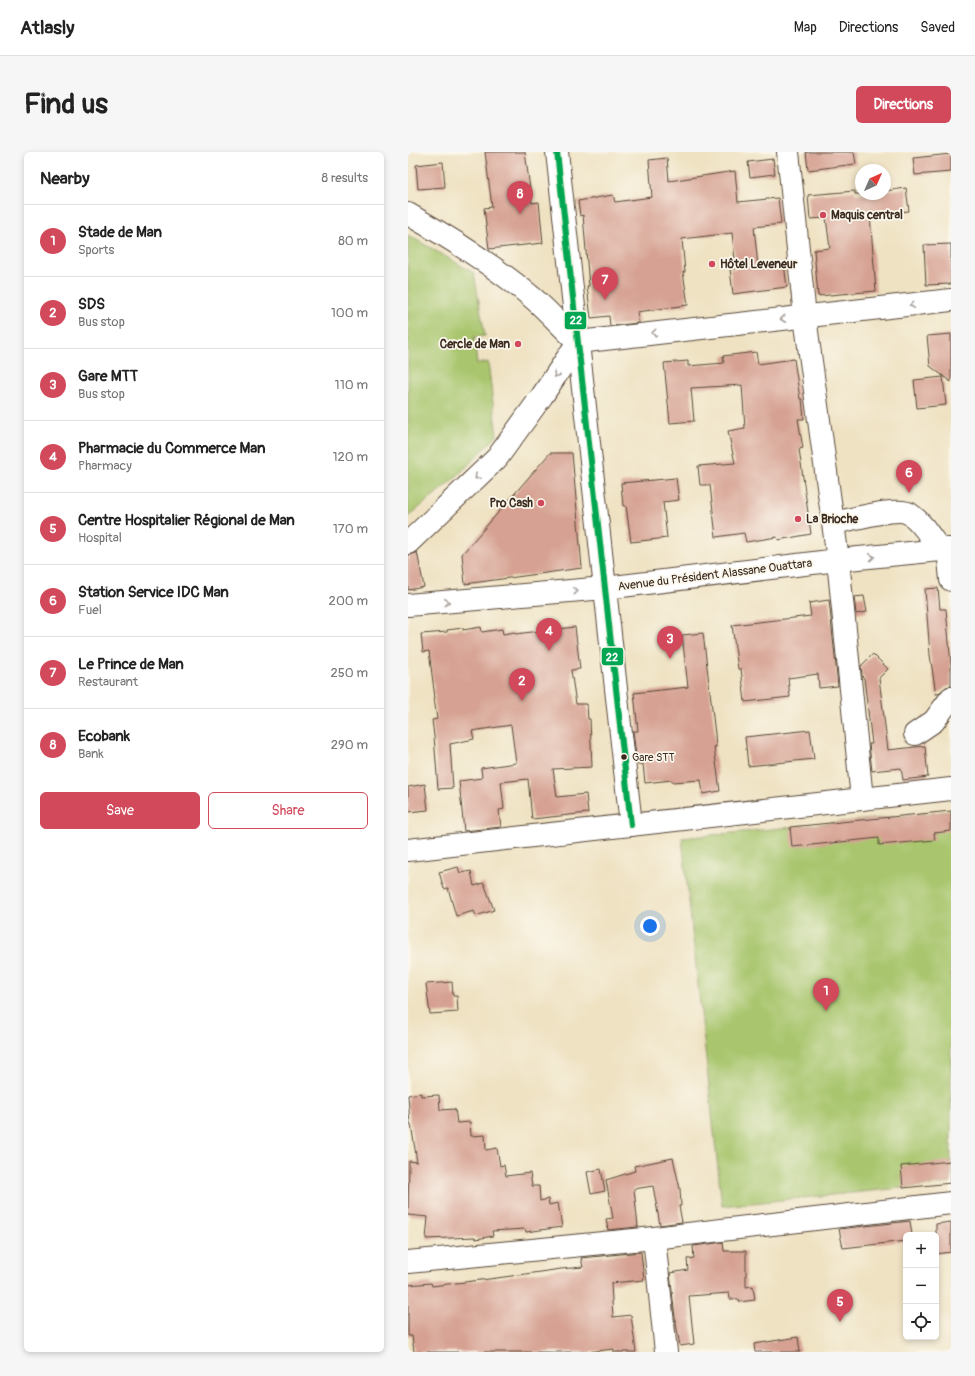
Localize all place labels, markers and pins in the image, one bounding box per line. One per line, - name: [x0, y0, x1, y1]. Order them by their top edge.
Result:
- pin: 8: [507, 181, 533, 214]
- place label: Maquis central: [831, 208, 903, 223]
- marker: Maquis central: [818, 210, 828, 220]
- place label: Hôtel Leveneur: [720, 257, 798, 272]
- marker: Hôtel Leveneur: [707, 259, 717, 269]
- pin: 7: [592, 267, 618, 300]
- place label: Cercle de Man: [440, 337, 510, 352]
- marker: Cercle de Man: [513, 339, 523, 349]
- pin: 6: [896, 460, 922, 493]
- place label: Pro Cash: [490, 496, 533, 511]
- marker: Pro Cash: [536, 498, 546, 508]
- place label: La Brioche: [806, 512, 859, 527]
- marker: La Brioche: [793, 514, 803, 524]
- pin: 4: [536, 618, 562, 651]
- pin: 3: [657, 626, 683, 659]
- pin: 2: [509, 668, 535, 701]
- place label: Gare STT: [632, 751, 675, 764]
- marker: Gare STT: [619, 752, 629, 762]
- pin: 1: [813, 978, 839, 1011]
- pin: 5: [827, 1289, 853, 1322]

